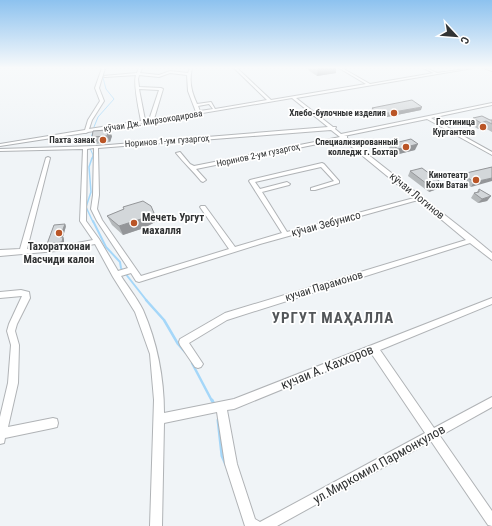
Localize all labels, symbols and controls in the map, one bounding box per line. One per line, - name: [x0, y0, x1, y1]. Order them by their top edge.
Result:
- north arrow: [436, 16, 476, 56]
- text: С: [457, 34, 472, 46]
- street label: кӯчаи Дж. Мирзокодирова: [103, 108, 203, 134]
- place label: Хлебо-булочные изделия: [289, 108, 386, 118]
- marker: Хлебо-булочные изделия: [389, 108, 399, 118]
- place label: Гостиница Кургантепа: [433, 117, 475, 137]
- marker: Гостиница Кургантепа: [478, 122, 488, 132]
- street label: Норинов 1-ум гузаргоҳ: [124, 133, 210, 149]
- place label: Пахта занак: [49, 135, 95, 145]
- marker: Пахта занак: [98, 135, 108, 145]
- place label: Специализированный колледж г. Бохтар: [315, 137, 399, 157]
- street label: Норинов 2-ум гузаргоҳ: [215, 141, 301, 169]
- marker: Специализированный колледж г. Бохтар: [401, 142, 411, 152]
- street label: кӯчаи Логинов: [387, 170, 447, 222]
- place label: Кинотеатр Кохи Ватан: [426, 170, 469, 190]
- marker: Кинотеатр Кохи Ватан: [471, 175, 481, 185]
- street label: кӯчаи Зебунисо: [290, 208, 362, 239]
- place label: Мечеть Ургут махалля: [142, 211, 204, 237]
- marker: Мечеть Ургут махалля: [129, 218, 139, 228]
- marker: Тахоратхонаи Масчиди калон: [54, 228, 64, 238]
- place label: Тахоратхонаи Масчиди калон: [24, 240, 94, 266]
- street label: кучаи Парамонов: [284, 268, 364, 304]
- district label: УРГУТ МАҲАЛЛА: [272, 309, 394, 327]
- street label: кучаи А. Каххоров: [279, 342, 375, 392]
- street label: ул.Миркомил Пармонкулов: [310, 421, 448, 507]

